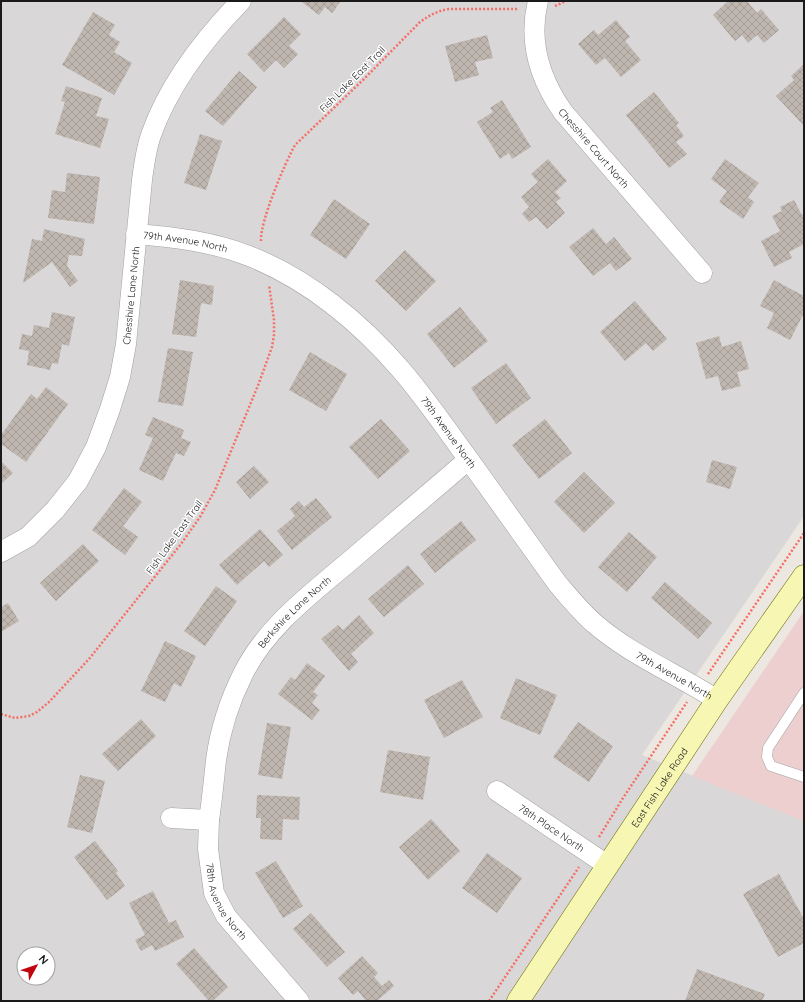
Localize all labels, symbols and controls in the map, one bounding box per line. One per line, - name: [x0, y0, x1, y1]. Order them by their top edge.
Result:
- street label: Fish Lake East Trail: [317, 44, 388, 115]
- street label: Chesshire Court North: [556, 106, 632, 191]
- street label: 79th Avenue North: [143, 229, 229, 255]
- street label: Chesshire Lane North: [120, 246, 143, 345]
- street label: 79th Avenue North: [418, 394, 479, 471]
- street label: Fish Lake East Trail: [143, 498, 206, 577]
- street label: Berkshire Lane North: [255, 573, 334, 651]
- street label: 79th Avenue North: [634, 649, 715, 702]
- street label: East Fish Lake Road: [628, 745, 691, 830]
- street label: 78th Place North: [516, 801, 587, 855]
- street label: 78th Avenue North: [203, 862, 250, 943]
- north arrow: [16, 946, 56, 986]
- text: N: [36, 952, 52, 967]

